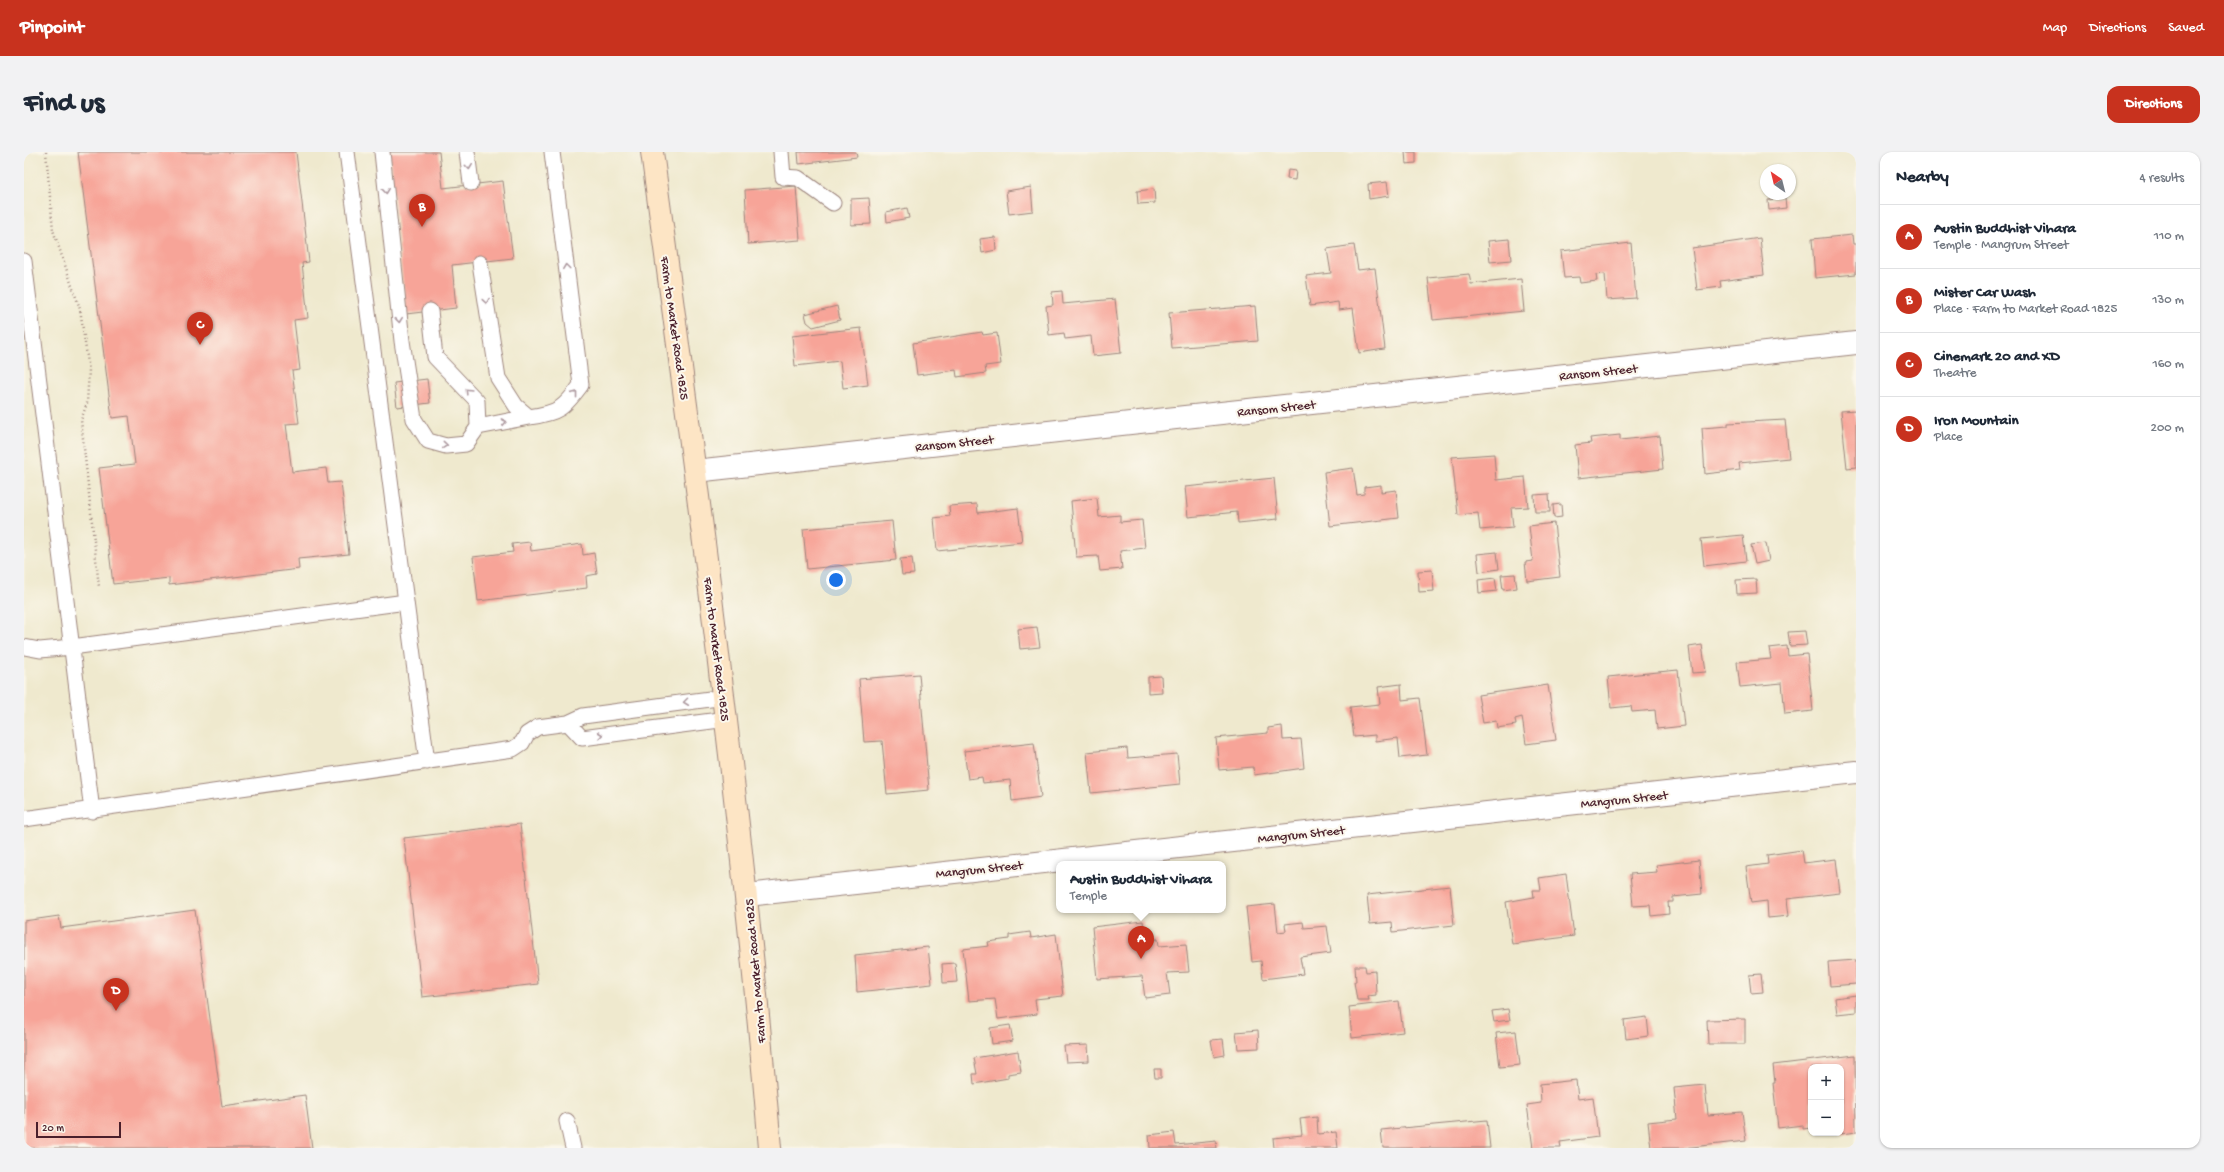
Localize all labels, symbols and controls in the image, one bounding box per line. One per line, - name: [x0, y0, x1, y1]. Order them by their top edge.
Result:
- text: Pinpoint: [20, 17, 84, 40]
- text: Map: [2043, 20, 2067, 37]
- text: Directions: [2089, 20, 2146, 37]
- text: Saved: [2168, 20, 2204, 37]
- button: Directions: [2107, 86, 2200, 123]
- text: Find us: [24, 88, 104, 121]
- one-way arrow: [464, 164, 473, 171]
- north arrow: [1760, 164, 1796, 200]
- text: Nearby: [1896, 168, 1949, 188]
- text: 4 results: [2140, 171, 2184, 186]
- one-way arrow: [382, 188, 391, 194]
- pin: B: [409, 194, 435, 227]
- text: Austin Buddhist Vihara: [1934, 220, 2076, 238]
- text: A: [1905, 229, 1913, 244]
- text: 110 m: [2154, 229, 2184, 244]
- text: Temple · Mangrum Street: [1934, 238, 2069, 253]
- street label: Farm to Market Road 1825: [656, 255, 691, 401]
- one-way arrow: [562, 264, 571, 270]
- text: Mister Car Wash: [1934, 284, 2036, 302]
- text: B: [1906, 293, 1912, 308]
- text: 130 m: [2152, 293, 2184, 308]
- one-way arrow: [481, 298, 490, 304]
- text: Place · Farm to Market Road 1825: [1934, 302, 2117, 317]
- pin: C: [187, 312, 213, 345]
- one-way arrow: [394, 317, 403, 323]
- text: Cinemark 20 and XD: [1934, 348, 2060, 366]
- text: C: [1905, 357, 1913, 372]
- text: 160 m: [2152, 357, 2184, 372]
- street label: Ransom Street: [1558, 362, 1640, 385]
- text: Theatre: [1934, 366, 1977, 381]
- one-way arrow: [465, 388, 473, 396]
- one-way arrow: [570, 391, 577, 398]
- street label: Ransom Street: [1236, 398, 1318, 421]
- text: Iron Mountain: [1934, 412, 2019, 430]
- one-way arrow: [501, 418, 507, 426]
- text: D: [1905, 421, 1913, 436]
- text: 200 m: [2151, 421, 2184, 436]
- text: Place: [1934, 430, 1962, 445]
- street label: Ransom Street: [914, 433, 996, 456]
- one-way arrow: [442, 440, 449, 449]
- your location: [826, 570, 846, 590]
- street label: Farm to Market Road 1825: [699, 576, 732, 722]
- one-way arrow: [683, 698, 689, 707]
- one-way arrow: [597, 731, 603, 740]
- street label: Mangrum Street: [1580, 788, 1670, 813]
- street label: Mangrum Street: [1257, 823, 1347, 848]
- street label: Mangrum Street: [935, 858, 1025, 883]
- popup: [1056, 861, 1226, 913]
- text: Austin Buddhist Vihara: [1070, 871, 1212, 889]
- text: Temple: [1070, 889, 1107, 904]
- street label: Farm to Market Road 1825: [743, 898, 770, 1045]
- pin: A: [1128, 926, 1154, 959]
- pin: D: [103, 978, 129, 1011]
- map controls: [1808, 1064, 1844, 1136]
- button: +: [1808, 1064, 1844, 1100]
- button: −: [1808, 1100, 1844, 1136]
- scale bar: [36, 1120, 121, 1139]
- text: 20 m: [42, 1123, 64, 1135]

